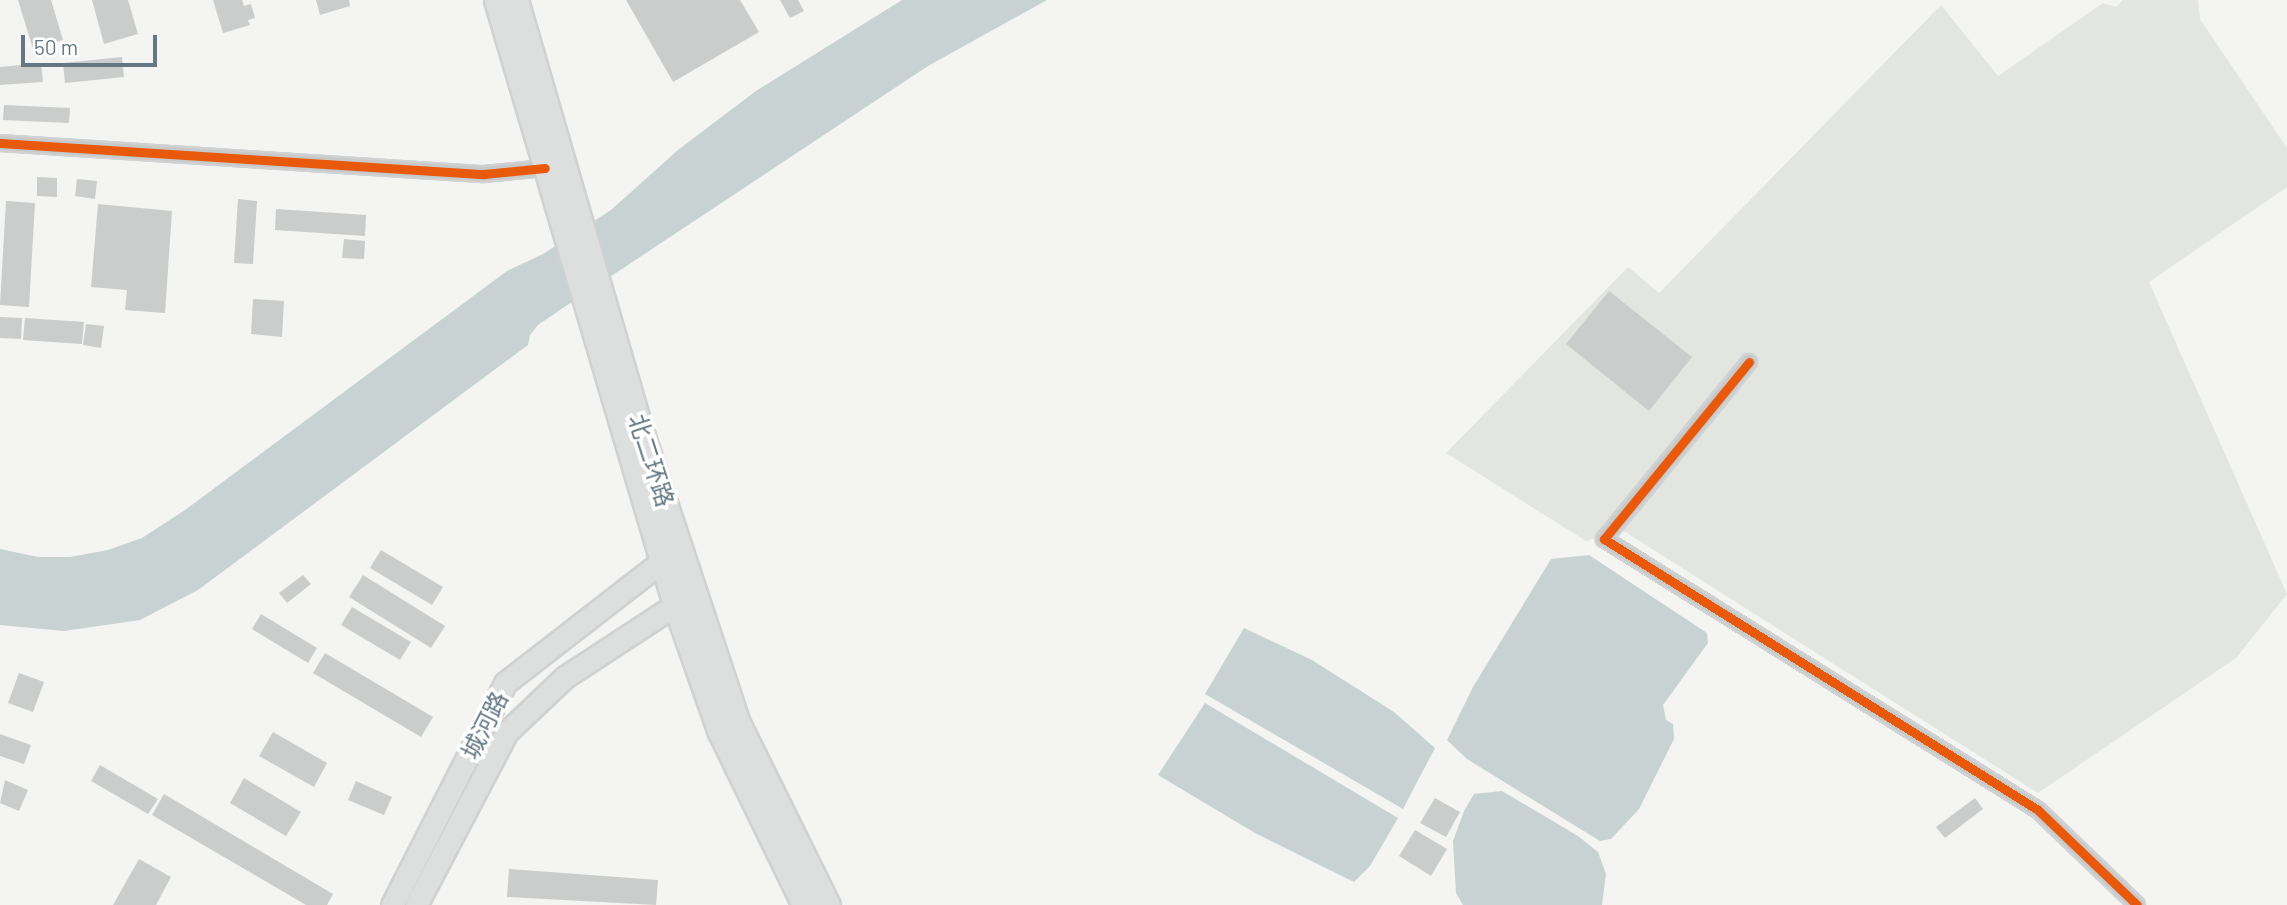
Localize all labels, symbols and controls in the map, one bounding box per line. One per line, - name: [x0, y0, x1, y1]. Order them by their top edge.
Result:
- scale bar: [24, 21, 161, 65]
- text: 50 m: [34, 34, 78, 59]
- street label: 北二环路: [623, 410, 681, 510]
- street label: 城河路: [455, 686, 513, 764]

